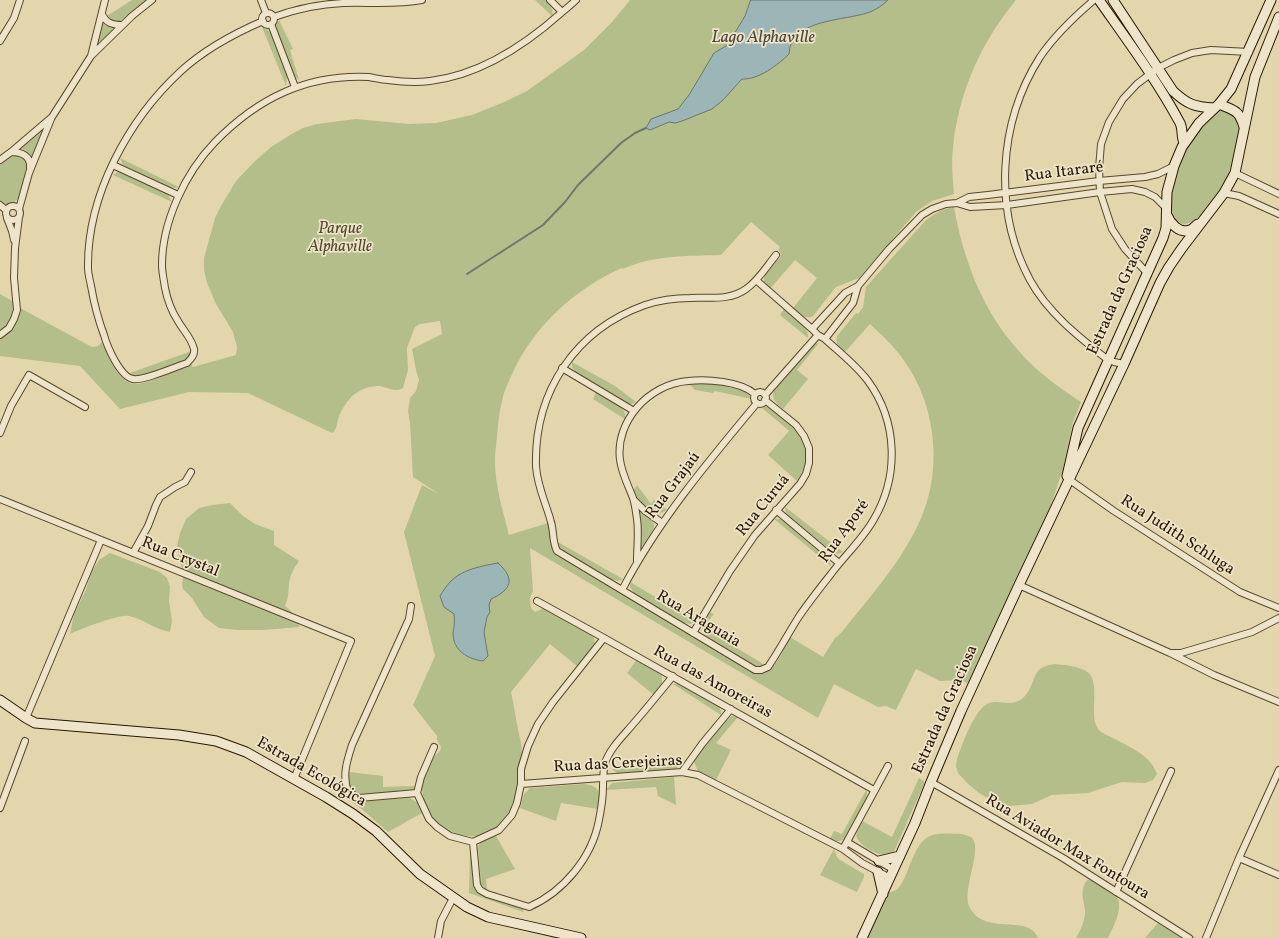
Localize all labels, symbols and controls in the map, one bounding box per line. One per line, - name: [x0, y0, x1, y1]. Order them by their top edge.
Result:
- water label: Lago Alphaville: [711, 29, 815, 49]
- street label: Rua Itararé: [1023, 159, 1105, 187]
- park label: Parque Alphaville: [308, 220, 372, 258]
- street label: Estrada da Graciosa: [1084, 224, 1158, 358]
- street label: Rua Grajaú: [643, 449, 705, 523]
- street label: Rua Curuá: [733, 471, 795, 541]
- street label: Rua Judith Schluga: [1116, 492, 1238, 580]
- street label: Rua Aporé: [816, 497, 874, 567]
- street label: Rua Crystal: [138, 534, 222, 582]
- street label: Rua Araguaia: [652, 587, 744, 653]
- street label: Rua das Amoreiras: [649, 642, 775, 724]
- street label: Estrada da Graciosa: [909, 643, 983, 777]
- street label: Estrada Ecológica: [253, 734, 369, 812]
- street label: Rua das Cerejeiras: [553, 752, 683, 778]
- street label: Rua Aviador Max Fontoura: [981, 791, 1153, 905]

